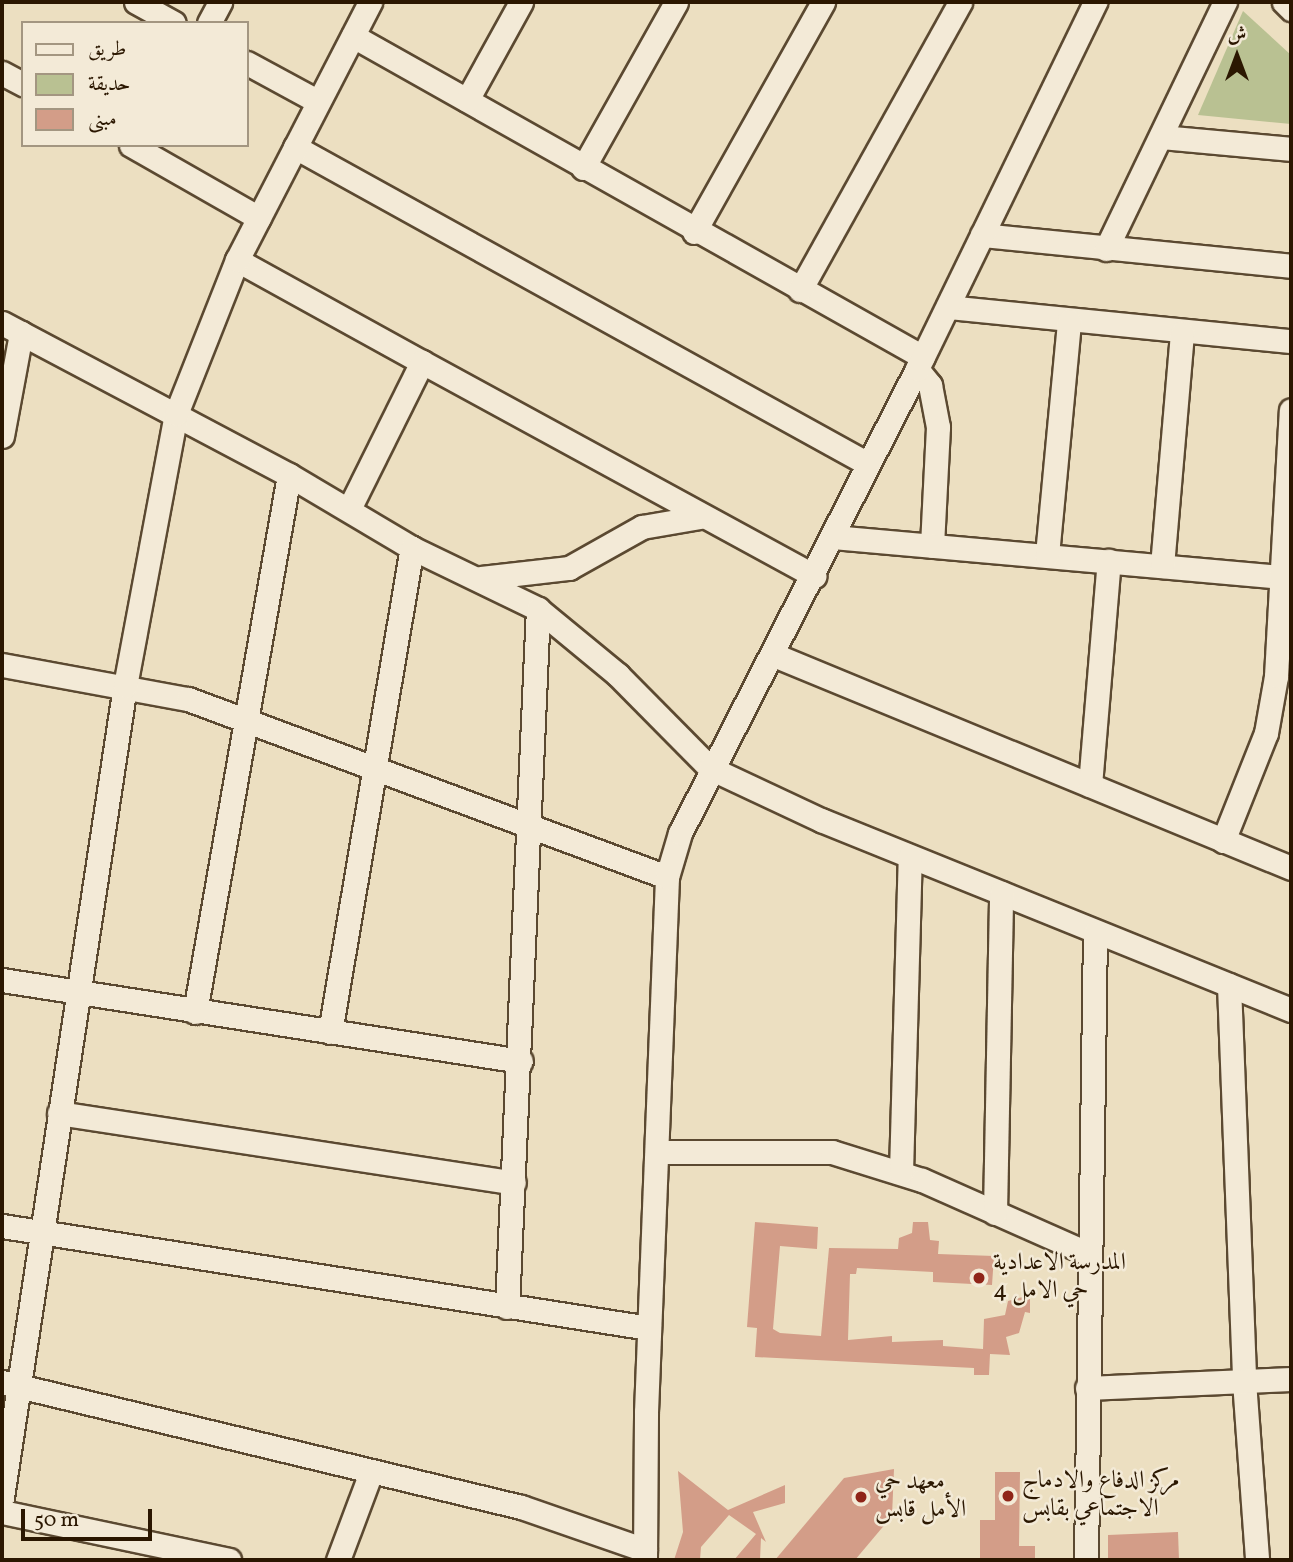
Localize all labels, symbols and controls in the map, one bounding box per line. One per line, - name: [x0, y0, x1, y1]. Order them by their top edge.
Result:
- legend: [21, 21, 248, 147]
- north arrow: [1202, 21, 1272, 91]
- text: ش: [1228, 22, 1246, 48]
- text: طريق: [88, 35, 126, 64]
- text: حديقة: [88, 70, 131, 99]
- text: مبنى: [88, 105, 117, 134]
- place label: المدرسة الاعدادية حي الامل 4: [993, 1250, 1126, 1306]
- marker: المدرسة الاعدادية حي الامل 4: [971, 1270, 987, 1286]
- place label: مركز الدفاع والادماج الاجتماعي بقابس: [1022, 1468, 1180, 1524]
- place label: معهد حي الأمل قابس: [875, 1469, 966, 1525]
- marker: مركز الدفاع والادماج الاجتماعي بقابس: [1000, 1488, 1016, 1504]
- marker: معهد حي الأمل قابس: [853, 1489, 869, 1505]
- scale bar: [24, 1496, 156, 1540]
- text: 50 m: [34, 1506, 79, 1535]

